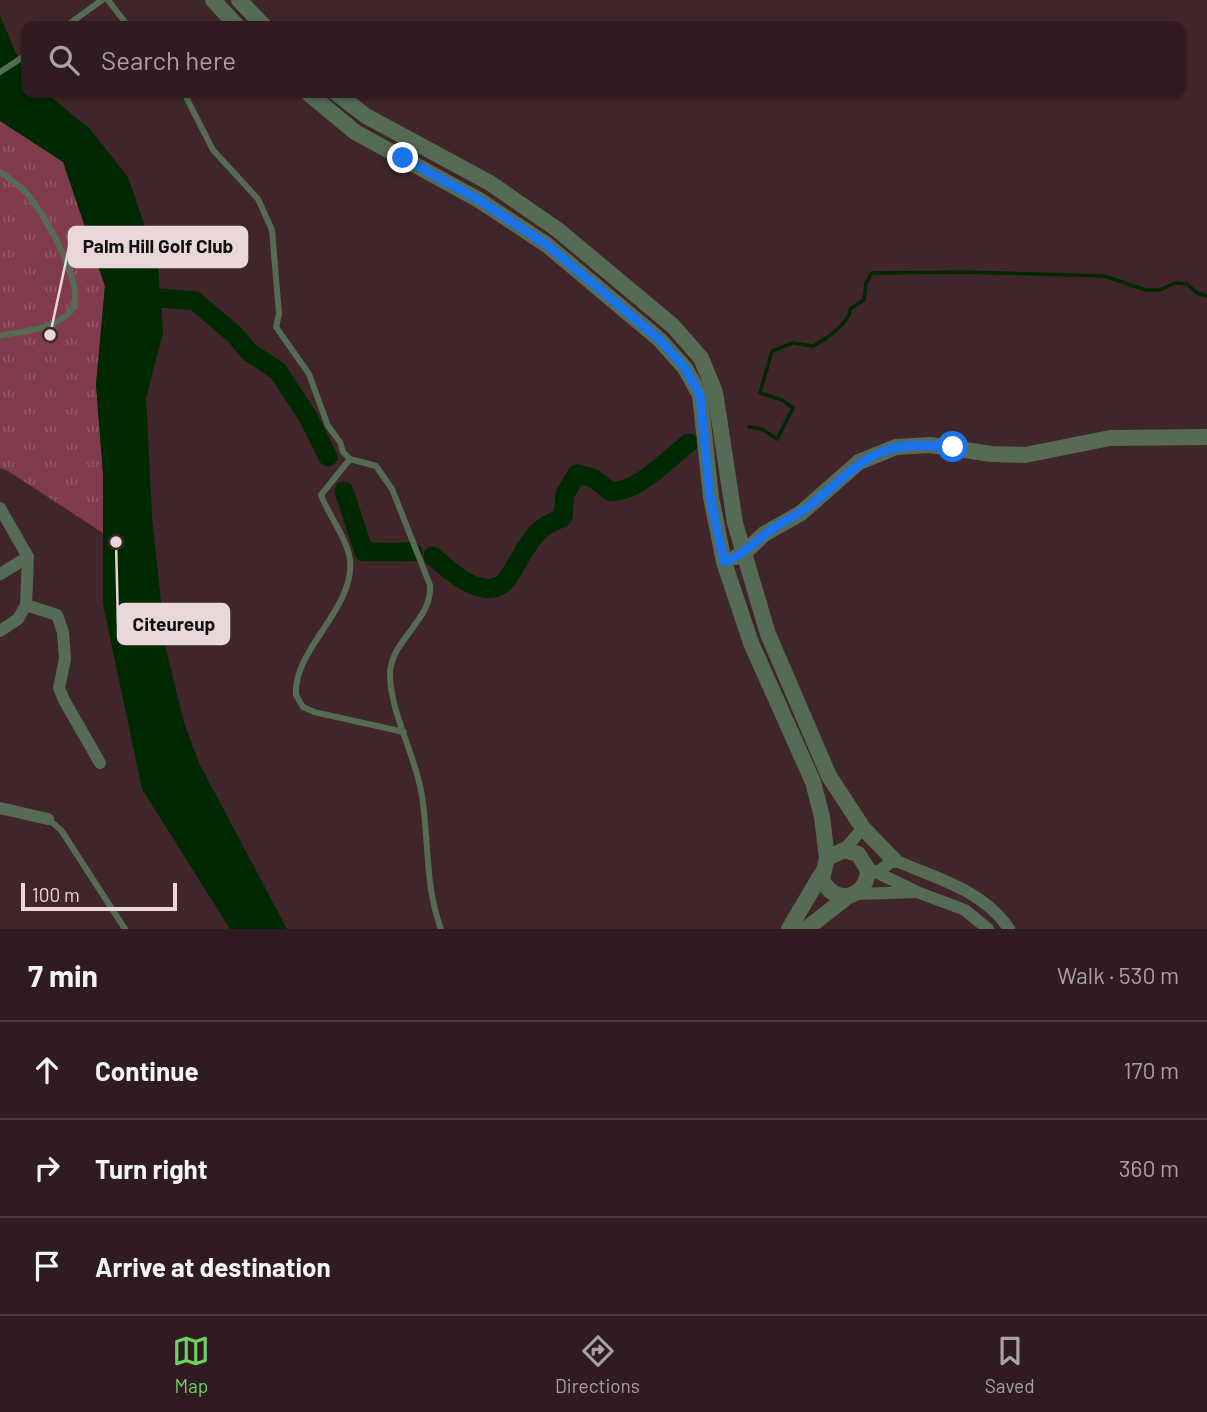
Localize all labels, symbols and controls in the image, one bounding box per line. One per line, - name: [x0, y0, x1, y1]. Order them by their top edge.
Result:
- search box: [21, 21, 1186, 98]
- icon: search: [45, 41, 83, 79]
- text: Search here: [101, 44, 236, 75]
- route end: [387, 142, 418, 173]
- callout: Palm Hill Golf Club: [69, 227, 247, 267]
- text: Palm Hill Golf Club: [83, 234, 233, 257]
- route start: [937, 431, 968, 462]
- callout: Citeureup: [118, 604, 229, 644]
- text: Citeureup: [133, 612, 216, 635]
- scale bar: [21, 880, 177, 912]
- text: 100 m: [32, 883, 80, 906]
- text: 7 min: [28, 957, 98, 993]
- text: Walk · 530 m: [1057, 961, 1179, 989]
- icon: ahead: [28, 1051, 66, 1089]
- text: Continue: [95, 1055, 199, 1086]
- text: 170 m: [1123, 1056, 1179, 1084]
- icon: right: [28, 1149, 66, 1187]
- text: Turn right: [95, 1153, 208, 1184]
- text: 360 m: [1119, 1154, 1179, 1182]
- icon: arrive: [28, 1247, 66, 1285]
- text: Arrive at destination: [95, 1251, 331, 1282]
- tab: Map: [172, 1332, 210, 1397]
- tab: Directions: [555, 1332, 640, 1397]
- tab: Saved: [985, 1332, 1035, 1397]

